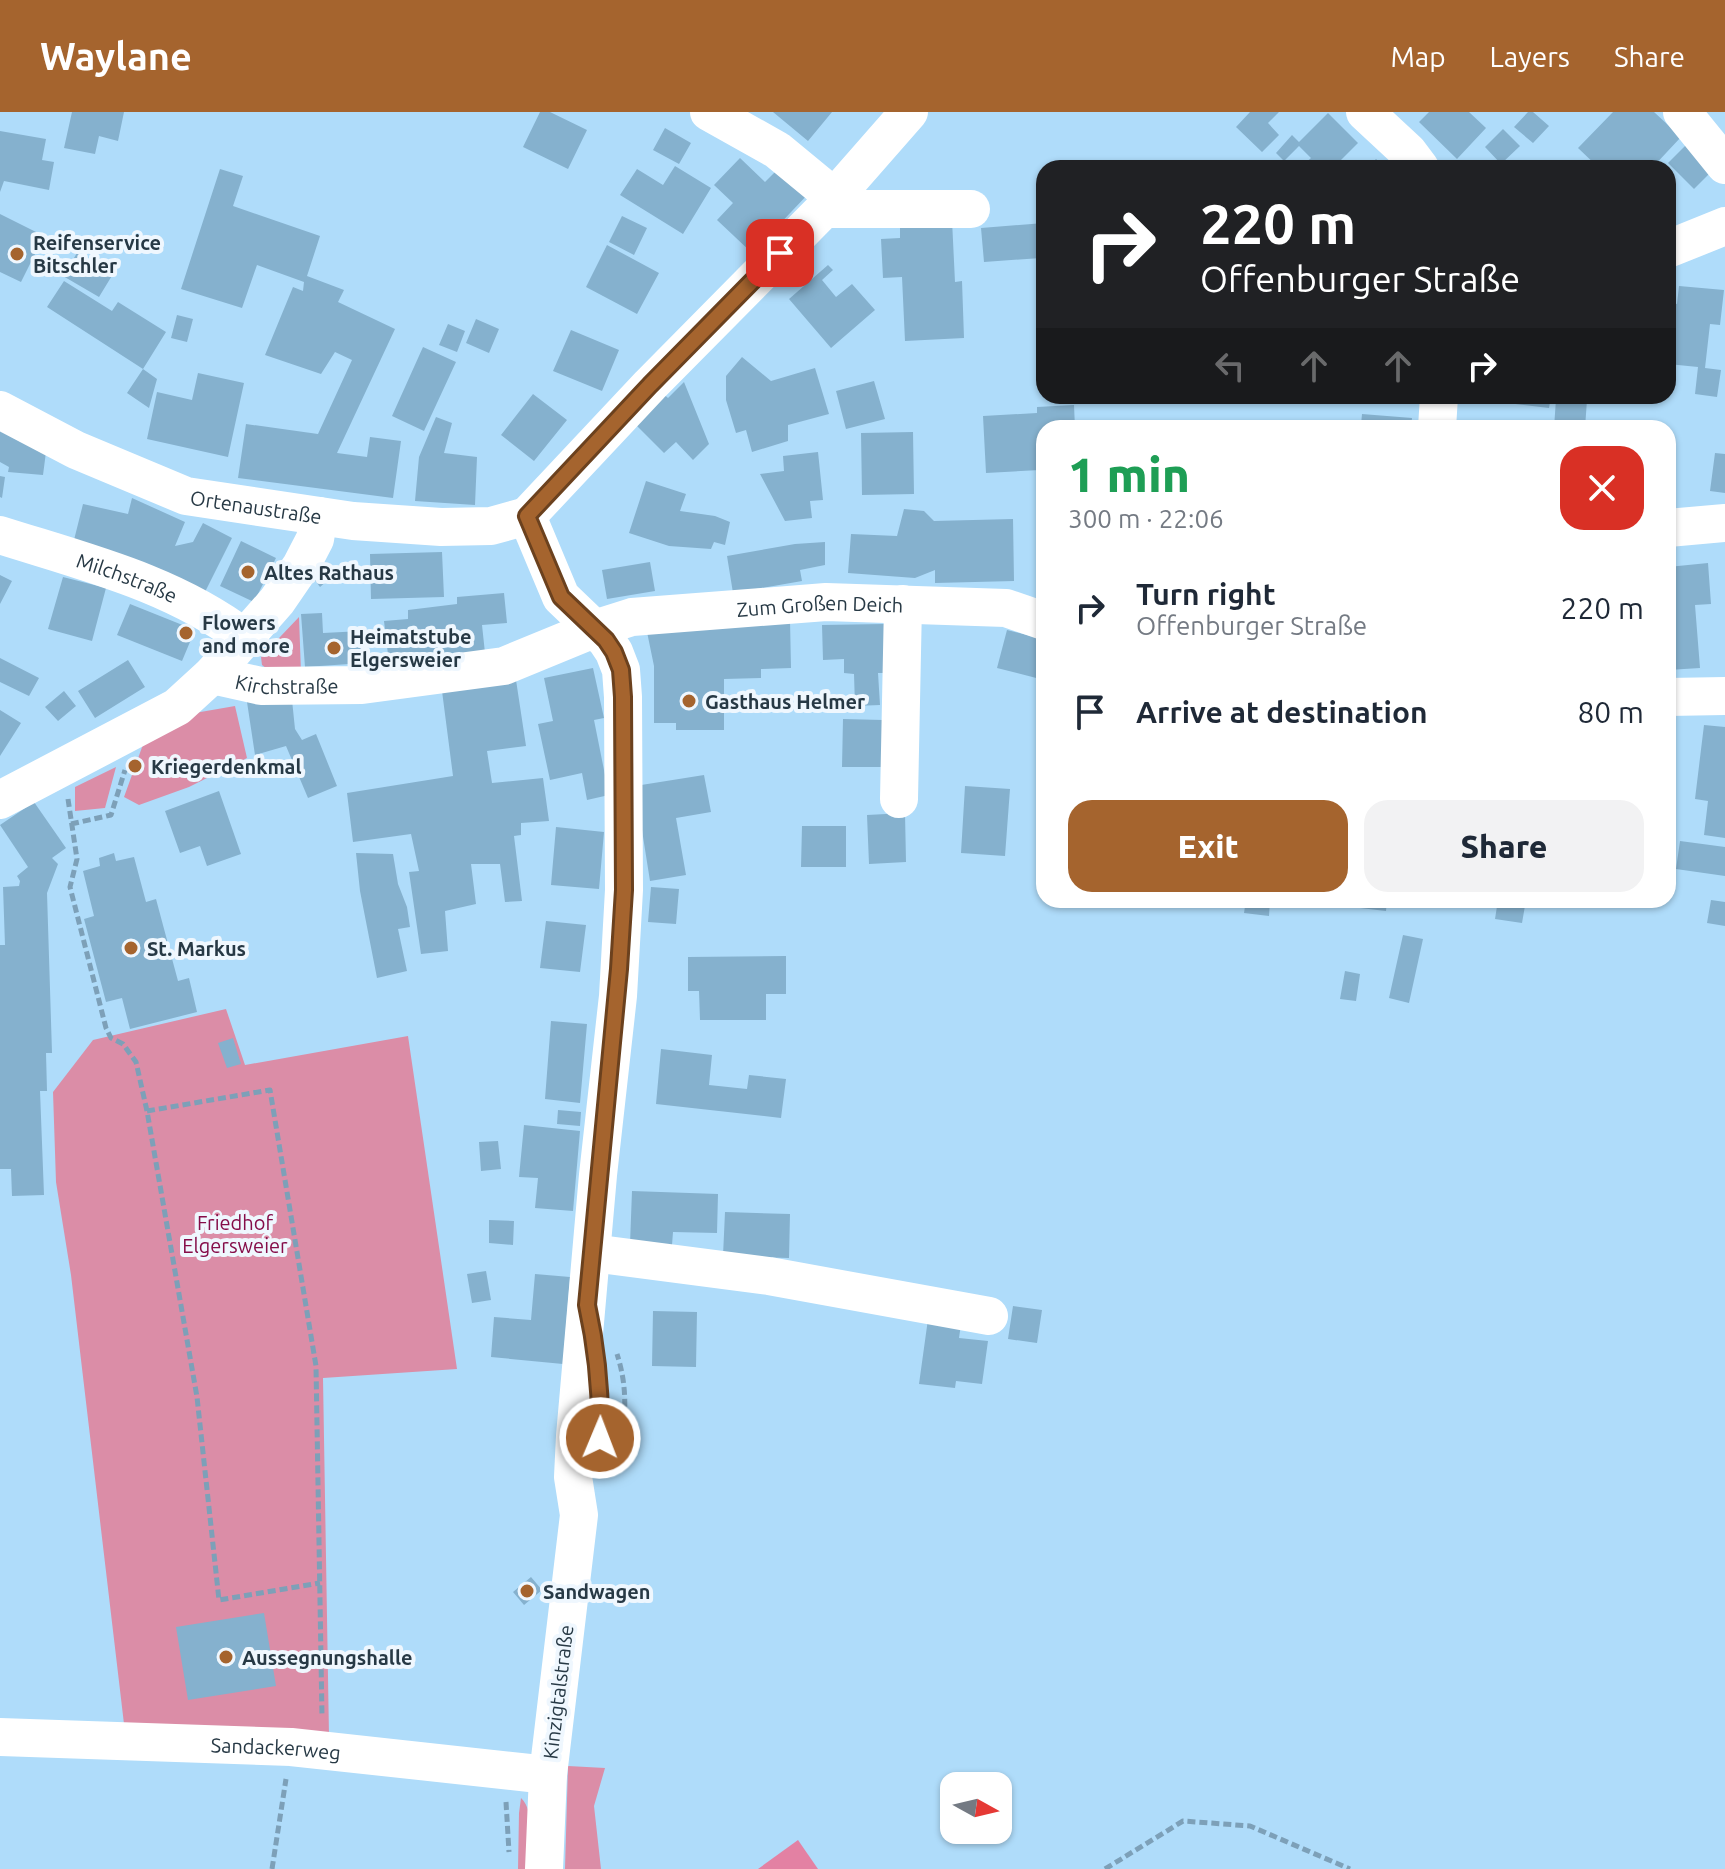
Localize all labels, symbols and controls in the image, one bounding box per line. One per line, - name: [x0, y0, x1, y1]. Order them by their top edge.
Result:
- text: Waylane: [40, 35, 192, 77]
- text: Map: [1390, 41, 1446, 72]
- text: Layers: [1490, 41, 1570, 72]
- text: Share: [1614, 41, 1685, 72]
- icon: right: [1068, 192, 1172, 296]
- text: 220 m: [1200, 192, 1356, 255]
- pin: [746, 219, 814, 287]
- place label: Reifenservice Bitschler: [33, 231, 161, 277]
- icon: arrive: [758, 231, 802, 275]
- marker: Reifenservice Bitschler: [8, 245, 26, 263]
- text: Offenburger Straße: [1200, 258, 1520, 299]
- icon: left: [1208, 344, 1252, 388]
- icon: ahead: [1292, 344, 1336, 388]
- icon: ahead: [1376, 344, 1420, 388]
- icon: right: [1460, 344, 1504, 388]
- button: close: [1560, 446, 1644, 530]
- text: 1 min: [1068, 447, 1190, 501]
- street label: Ortenaustraße: [189, 485, 323, 528]
- text: 300 m · 22:06: [1068, 504, 1224, 533]
- street label: Milchstraße: [74, 548, 181, 607]
- place label: Altes Rathaus: [264, 561, 394, 584]
- marker: Altes Rathaus: [239, 563, 257, 581]
- text: Turn right: [1136, 577, 1276, 611]
- icon: right: [1068, 586, 1112, 630]
- street label: Zum Großen Deich: [736, 590, 904, 620]
- text: 220 m: [1560, 591, 1644, 625]
- place label: Flowers and more: [202, 611, 290, 657]
- text: Offenburger Straße: [1136, 611, 1367, 640]
- marker: Flowers and more: [177, 624, 195, 642]
- place label: Heimatstube Elgersweier: [350, 625, 472, 671]
- marker: Heimatstube Elgersweier: [325, 639, 343, 657]
- street label: Kirchstraße: [233, 669, 339, 698]
- place label: Gasthaus Helmer: [705, 690, 866, 713]
- icon: arrive: [1068, 690, 1112, 734]
- marker: Gasthaus Helmer: [680, 692, 698, 710]
- text: Arrive at destination: [1136, 695, 1428, 729]
- text: 80 m: [1577, 695, 1644, 729]
- place label: Kriegerdenkmal: [151, 755, 302, 778]
- marker: Kriegerdenkmal: [126, 757, 144, 775]
- button: Exit: [1068, 800, 1348, 892]
- button: Share: [1364, 800, 1644, 892]
- place label: St. Markus: [147, 937, 246, 960]
- marker: St. Markus: [122, 939, 140, 957]
- park label: Friedhof Elgersweier: [182, 1211, 288, 1257]
- position arrow: [558, 1396, 642, 1480]
- place label: Sandwagen: [543, 1580, 650, 1603]
- marker: Sandwagen: [518, 1582, 536, 1600]
- street label: Kinzigtalstraße: [538, 1623, 578, 1761]
- place label: Aussegnungshalle: [242, 1646, 412, 1669]
- marker: Aussegnungshalle: [217, 1648, 235, 1666]
- street label: Sandackerweg: [210, 1733, 342, 1764]
- north arrow: [940, 1772, 1012, 1844]
- map controls: [940, 1772, 1012, 1844]

